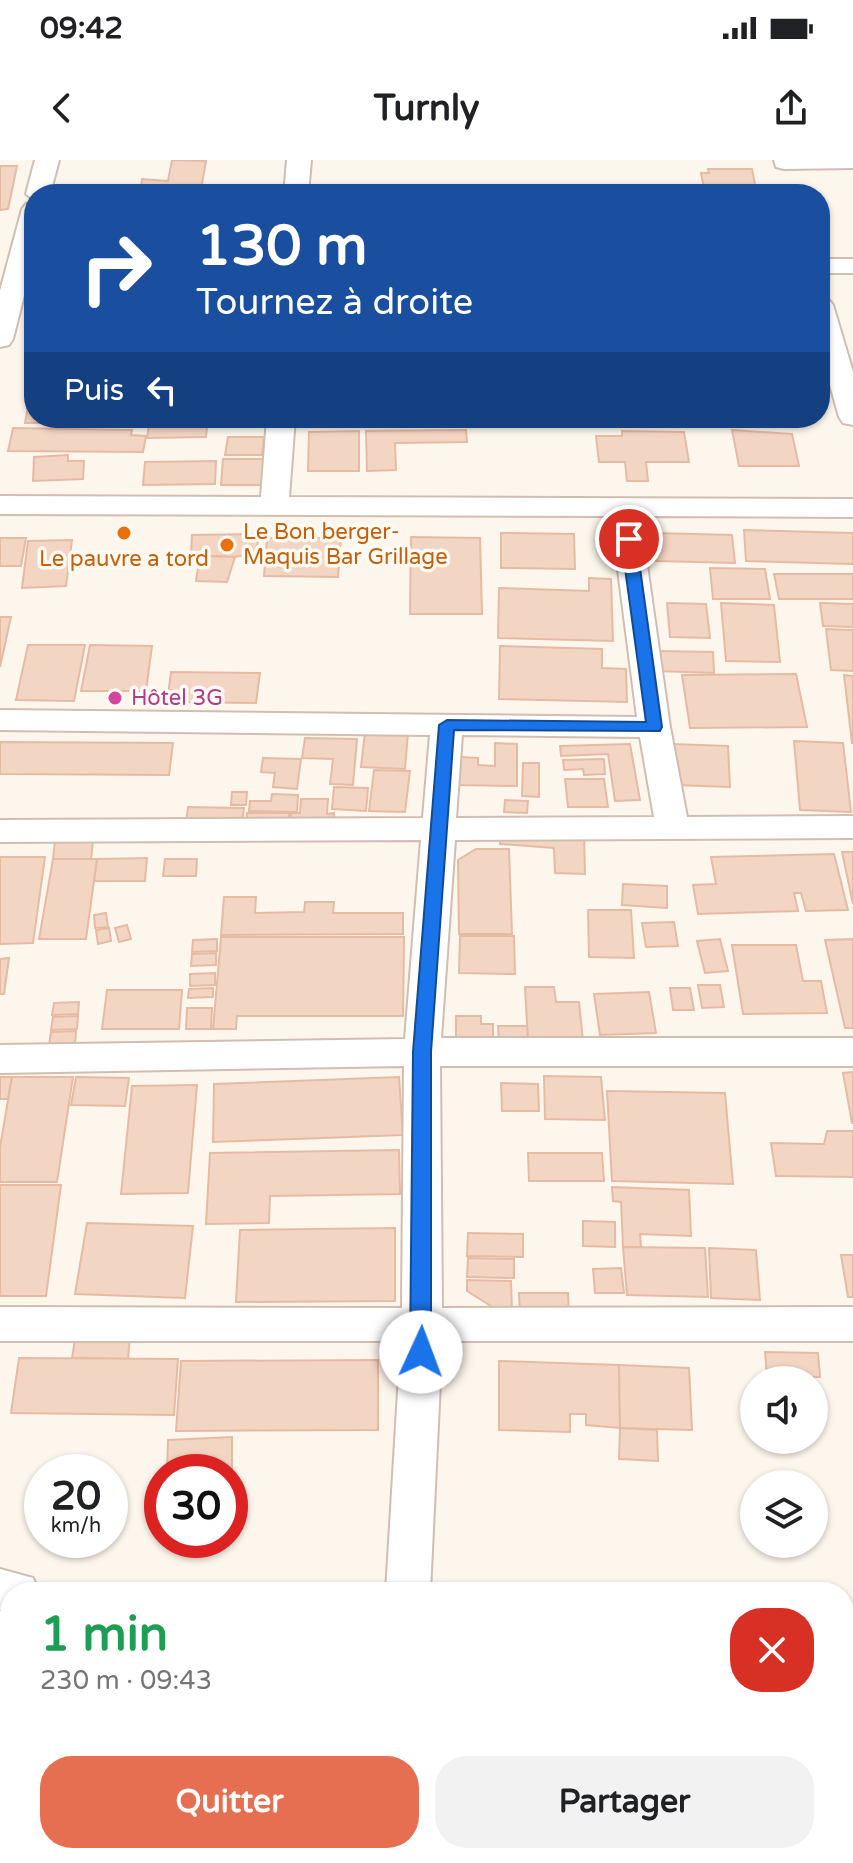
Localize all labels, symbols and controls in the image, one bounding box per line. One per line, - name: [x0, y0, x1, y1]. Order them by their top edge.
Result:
- text: 09:42: [40, 10, 123, 47]
- icon: back: [40, 86, 84, 130]
- icon: share: [769, 86, 813, 130]
- text: Turnly: [374, 87, 479, 130]
- text: 130 m: [196, 213, 367, 280]
- icon: right: [64, 216, 168, 320]
- text: Tournez à droite: [196, 281, 473, 324]
- icon: left: [140, 368, 184, 412]
- text: Puis: [64, 372, 124, 409]
- pin: [595, 505, 663, 573]
- icon: arrive: [607, 517, 651, 561]
- place label: Le Bon berger- Maquis Bar Grillage: [243, 519, 448, 570]
- marker: Le pauvre a tord: [115, 524, 133, 542]
- marker: Le Bon berger- Maquis Bar Grillage: [218, 536, 236, 554]
- place label: Le pauvre a tord: [39, 546, 209, 572]
- place label: Hôtel 3G: [131, 685, 223, 711]
- marker: Hôtel 3G: [106, 689, 124, 707]
- position arrow: [379, 1310, 463, 1394]
- map controls: [740, 1366, 828, 1558]
- button: sound: [740, 1366, 828, 1454]
- speed limit sign: 30: [144, 1454, 248, 1558]
- button: layers: [740, 1470, 828, 1558]
- text: 20: [51, 1472, 101, 1520]
- text: km/h: [51, 1514, 101, 1538]
- text: 1 min: [40, 1606, 168, 1664]
- button: close: [730, 1608, 814, 1692]
- text: 230 m · 09:43: [40, 1665, 212, 1696]
- button: Quitter: [40, 1756, 419, 1848]
- button: Partager: [435, 1756, 814, 1848]

